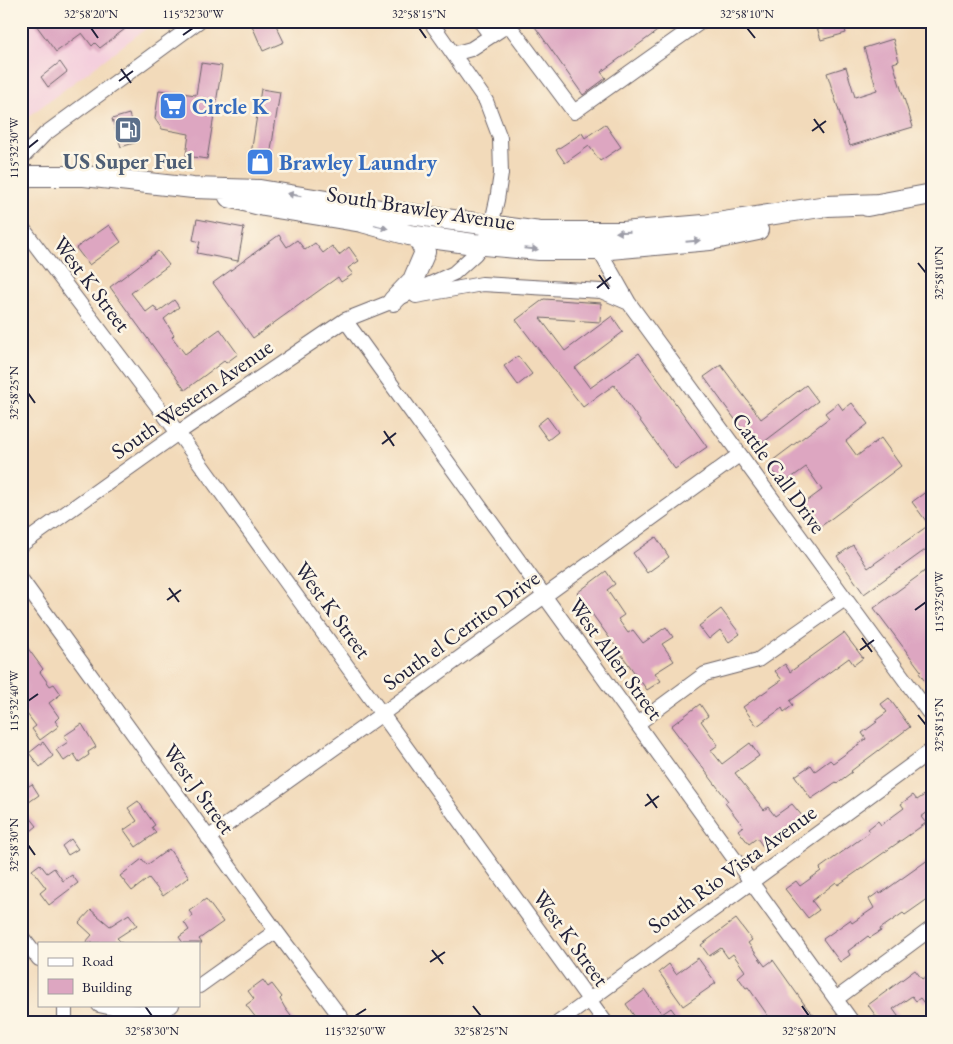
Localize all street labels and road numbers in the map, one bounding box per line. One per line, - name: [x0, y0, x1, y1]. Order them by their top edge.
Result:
- street label: South Brawley Avenue: [325, 179, 518, 237]
- street label: West K Street: [47, 230, 138, 338]
- street label: South Western Avenue: [105, 332, 279, 466]
- street label: Cattle Call Drive: [725, 407, 833, 540]
- street label: West K Street: [288, 556, 378, 664]
- street label: South el Cerrito Drive: [377, 563, 546, 697]
- street label: West Allen Street: [562, 592, 670, 726]
- street label: West J Street: [156, 738, 242, 840]
- street label: South Rio Vista Avenue: [642, 798, 822, 940]
- street label: West K Street: [526, 884, 616, 992]

